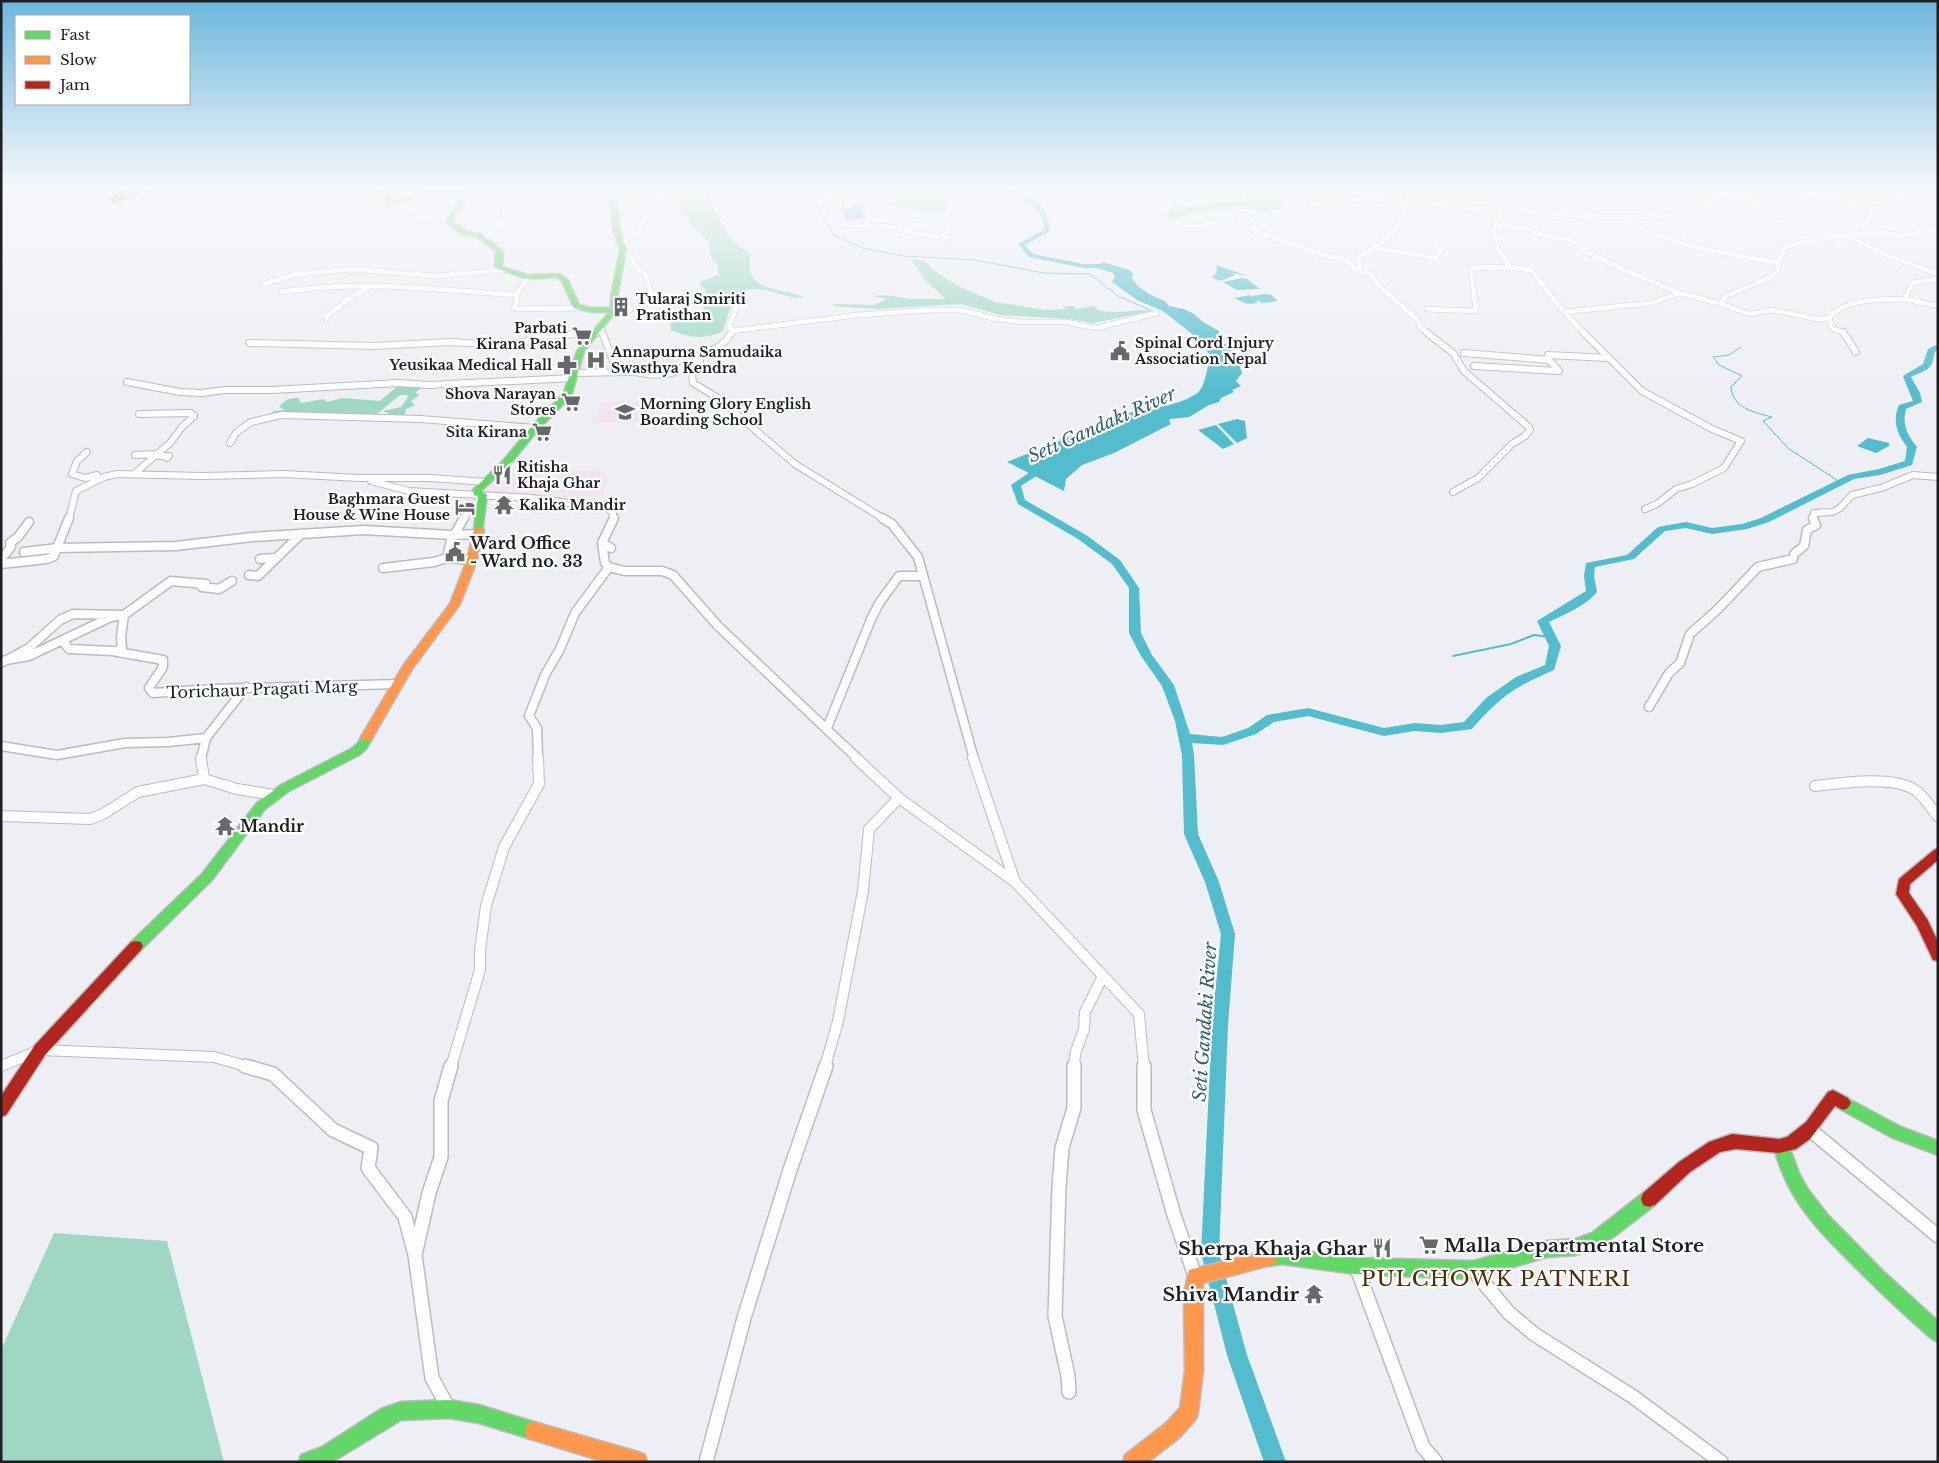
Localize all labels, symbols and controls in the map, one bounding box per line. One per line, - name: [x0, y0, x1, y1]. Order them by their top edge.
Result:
- legend: [15, 15, 190, 105]
- text: Fast: [60, 25, 91, 44]
- text: Slow: [60, 50, 97, 69]
- text: Jam: [58, 75, 90, 94]
- place label: Tularaj Smiriti Pratisthan: [636, 290, 746, 324]
- building icon: Tularaj Smiriti Pratisthan: [610, 296, 632, 318]
- place label: Parbati Kirana Pasal: [476, 319, 567, 353]
- supermarket icon: Parbati Kirana Pasal: [571, 325, 593, 347]
- place label: Spinal Cord Injury Association Nepal: [1134, 334, 1275, 368]
- public building icon: Spinal Cord Injury Association Nepal: [1109, 340, 1131, 362]
- place label: Annapurna Samudaika Swasthya Kendra: [610, 343, 782, 377]
- hospital icon: Annapurna Samudaika Swasthya Kendra: [585, 349, 607, 371]
- pharmacy icon: Yeusikaa Medical Hall: [556, 354, 578, 376]
- place label: Yeusikaa Medical Hall: [388, 356, 552, 374]
- water label: Seti Gandaki River: [1025, 382, 1180, 467]
- place label: Shova Narayan Stores: [445, 385, 556, 419]
- supermarket icon: Shova Narayan Stores: [560, 391, 582, 413]
- place label: Morning Glory English Boarding School: [640, 395, 811, 429]
- school or university icon: Morning Glory English Boarding School: [614, 401, 636, 423]
- supermarket icon: Sita Kirana: [531, 421, 553, 443]
- place label: Sita Kirana: [446, 423, 527, 441]
- place label: Ritisha Khaja Ghar: [517, 458, 600, 492]
- restaurant icon: Ritisha Khaja Ghar: [491, 464, 513, 486]
- place label: Baghmara Guest House & Wine House: [293, 490, 451, 524]
- temple icon: Kalika Mandir: [493, 494, 515, 516]
- hotel icon: Baghmara Guest House & Wine House: [454, 496, 476, 518]
- place label: Kalika Mandir: [519, 496, 626, 514]
- place label: Ward Office - Ward no. 33: [469, 533, 583, 571]
- public building icon: Ward Office - Ward no. 33: [444, 541, 466, 563]
- street label: Torichaur Pragati Marg: [166, 676, 358, 702]
- temple icon: Mandir: [214, 815, 236, 837]
- place label: Mandir: [240, 816, 304, 836]
- water label: Seti Gandaki River: [1188, 941, 1222, 1102]
- supermarket icon: Malla Departmental Store: [1418, 1234, 1440, 1256]
- place label: Malla Departmental Store: [1444, 1234, 1704, 1257]
- place label: Sherpa Khaja Ghar: [1178, 1237, 1368, 1260]
- restaurant icon: Sherpa Khaja Ghar: [1371, 1237, 1393, 1259]
- district label: PULCHOWK PATNERI: [1361, 1266, 1631, 1292]
- place label: Shiva Mandir: [1163, 1283, 1300, 1306]
- temple icon: Shiva Mandir: [1303, 1283, 1325, 1305]

